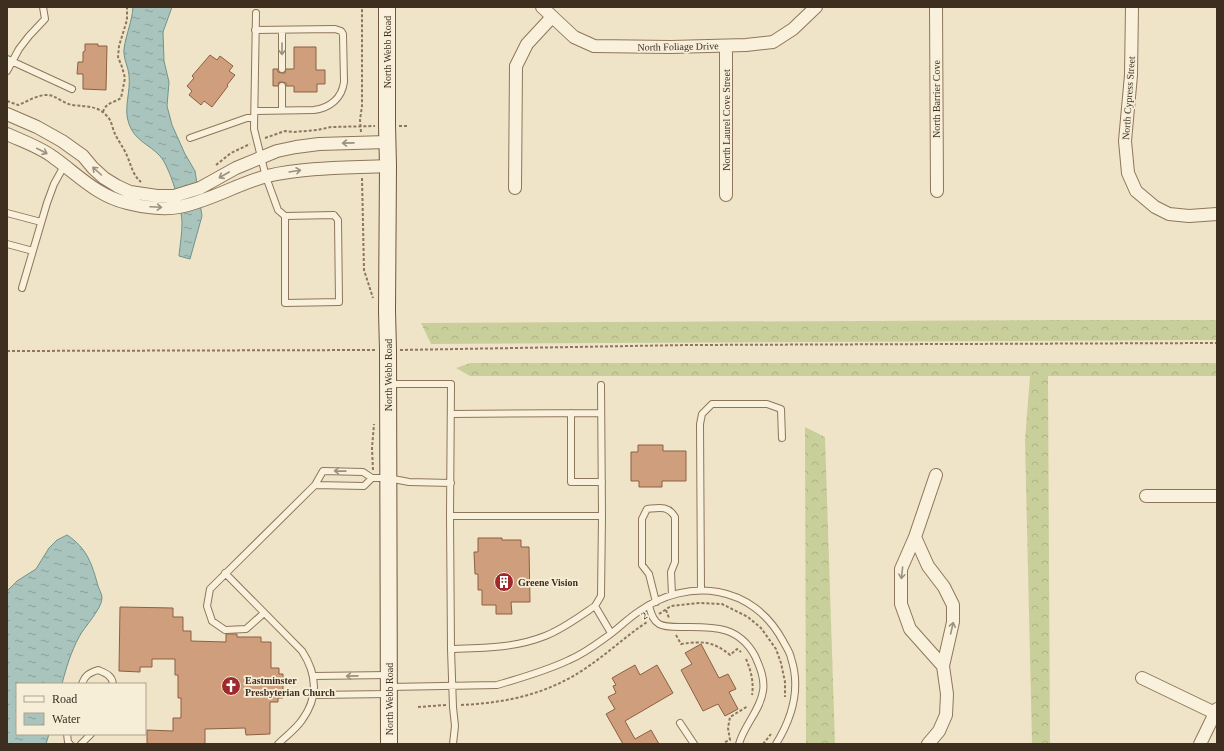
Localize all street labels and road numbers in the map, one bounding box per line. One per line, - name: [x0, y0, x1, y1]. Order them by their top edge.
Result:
- street label: North Webb Road: [382, 16, 393, 88]
- street label: North Foliage Drive: [637, 40, 719, 53]
- street label: North Cypress Street: [1120, 56, 1137, 140]
- street label: North Barrier Cove: [931, 60, 942, 138]
- street label: North Laurel Cove Street: [721, 69, 732, 171]
- street label: North Webb Road: [383, 339, 394, 411]
- street label: 2: [639, 609, 649, 621]
- street label: North Webb Road: [384, 663, 395, 735]

